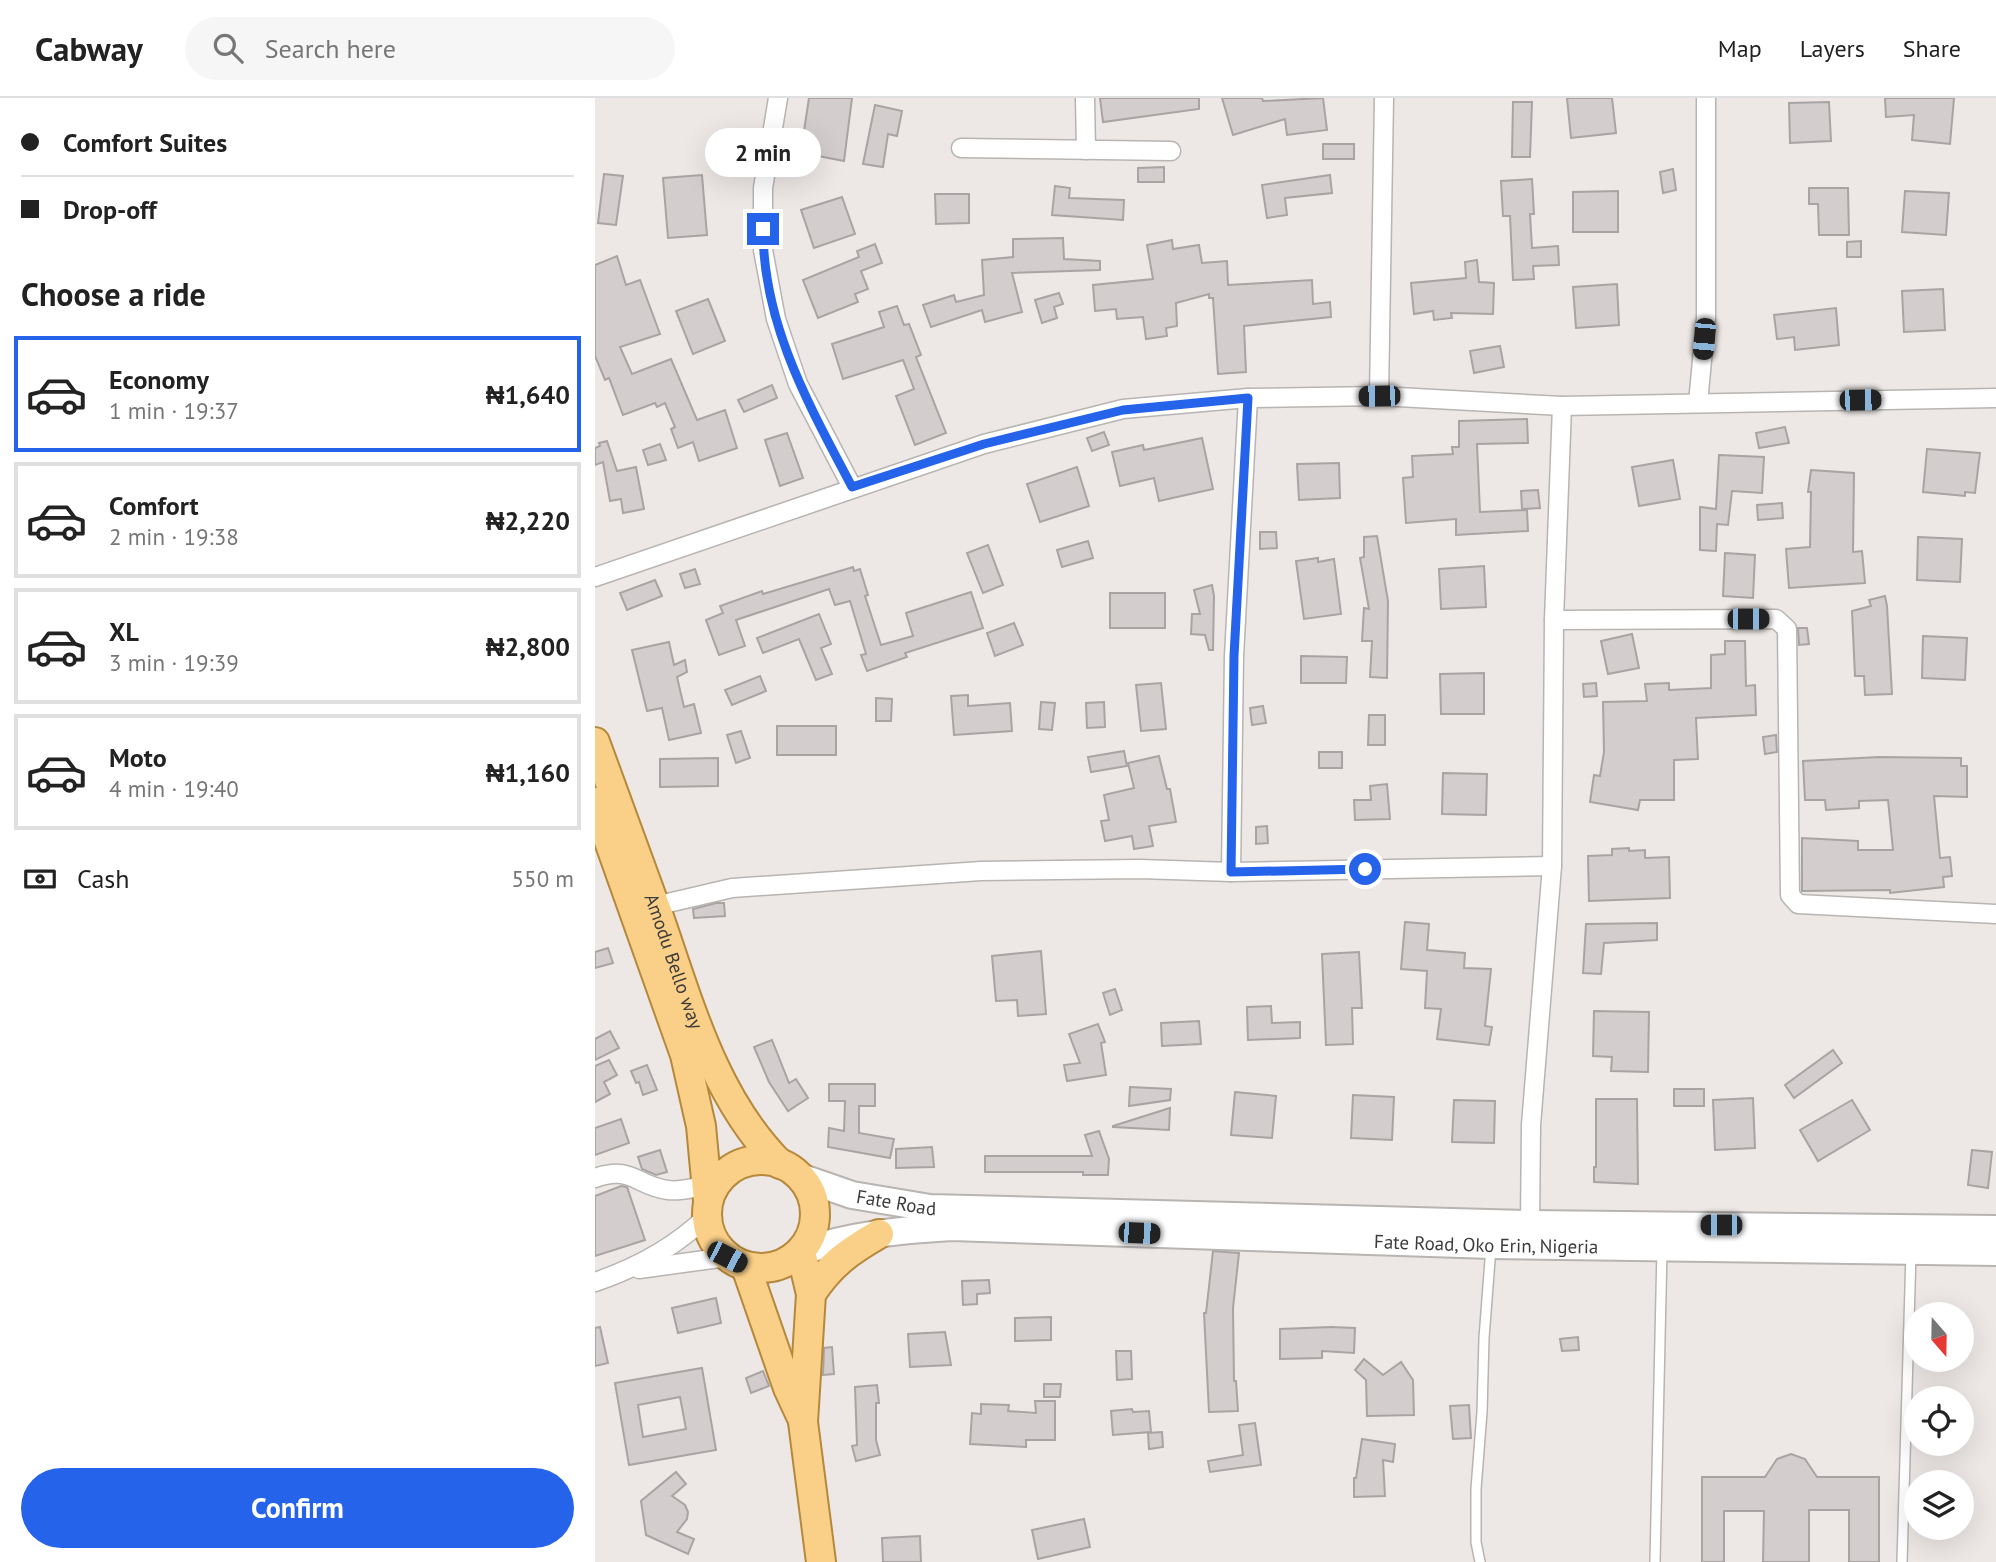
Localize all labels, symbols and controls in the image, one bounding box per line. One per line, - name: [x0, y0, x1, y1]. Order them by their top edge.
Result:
- search box: [185, 17, 675, 80]
- text: Cabway: [35, 27, 143, 70]
- icon: search: [209, 29, 247, 67]
- text: Search here: [265, 32, 396, 65]
- text: Map: [1718, 33, 1762, 64]
- text: Layers: [1800, 33, 1865, 64]
- text: Share: [1903, 33, 1961, 64]
- text: Comfort Suites: [63, 126, 227, 159]
- callout: 2 min: [705, 128, 821, 176]
- text: 2 min: [735, 138, 791, 167]
- text: Drop-off: [63, 193, 157, 226]
- route end: [747, 213, 779, 245]
- text: Choose a ride: [21, 273, 206, 315]
- car: [1692, 317, 1717, 361]
- icon: car: [25, 363, 88, 426]
- text: Economy: [109, 363, 209, 396]
- text: ₦1,640: [486, 378, 570, 411]
- car: [1358, 385, 1401, 407]
- car: [1839, 389, 1882, 411]
- text: 1 min · 19:37: [109, 396, 239, 425]
- icon: car: [25, 489, 88, 552]
- text: Comfort: [109, 489, 199, 522]
- text: ₦2,220: [486, 504, 570, 537]
- text: 2 min · 19:38: [109, 522, 239, 551]
- car: [1728, 609, 1770, 630]
- icon: car: [25, 615, 88, 678]
- text: XL: [109, 615, 139, 648]
- text: ₦2,800: [486, 630, 570, 663]
- text: 3 min · 19:39: [109, 648, 239, 677]
- icon: car: [25, 741, 88, 804]
- text: Moto: [109, 741, 167, 774]
- text: ₦1,160: [486, 756, 570, 789]
- text: 4 min · 19:40: [109, 774, 239, 803]
- route start: [1349, 853, 1381, 885]
- icon: cash: [21, 860, 59, 898]
- text: Cash: [77, 862, 129, 895]
- text: 550 m: [512, 864, 574, 893]
- street label: Amodu Bello way: [639, 890, 709, 1032]
- street label: Fate Road: [855, 1184, 936, 1220]
- car: [1701, 1215, 1743, 1236]
- car: [1118, 1222, 1161, 1244]
- street label: Fate Road, Oko Erin, Nigeria: [1374, 1229, 1598, 1258]
- car: [704, 1238, 751, 1276]
- north arrow: [1904, 1302, 1974, 1372]
- map controls: [1904, 1302, 1974, 1540]
- button: locate: [1904, 1386, 1974, 1456]
- button: Confirm: [21, 1468, 574, 1548]
- button: layers: [1904, 1470, 1974, 1540]

